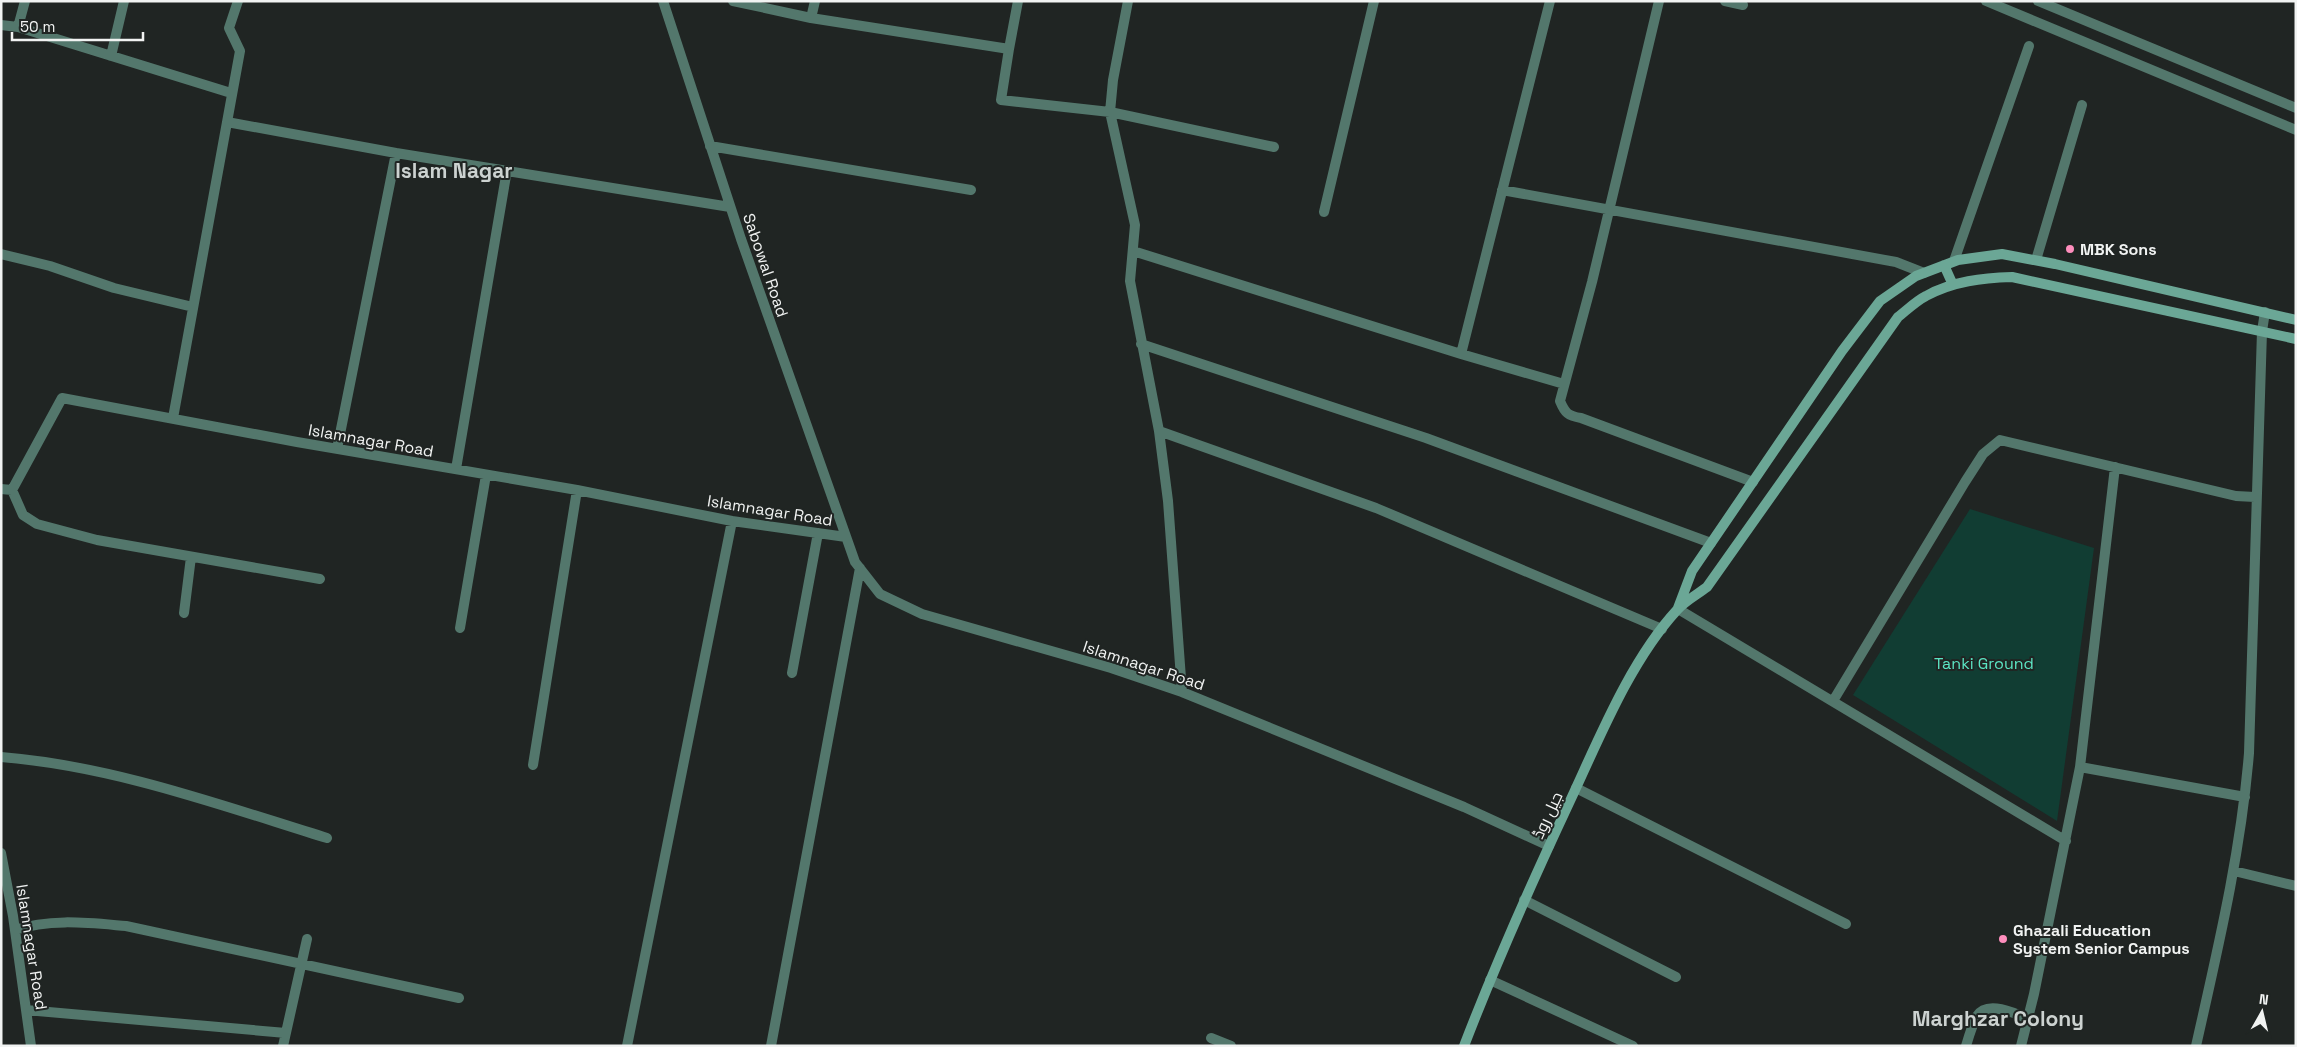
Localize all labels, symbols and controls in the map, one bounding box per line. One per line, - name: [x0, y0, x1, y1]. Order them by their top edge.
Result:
- scale bar: [12, 10, 144, 42]
- text: 50 m: [20, 17, 55, 36]
- district label: Islam Nagar: [395, 157, 513, 184]
- street label: Sabowal Road: [738, 211, 793, 320]
- place label: MBK Sons: [2080, 239, 2157, 260]
- marker: MBK Sons: [2064, 243, 2076, 255]
- street label: Islamnagar Road: [307, 419, 435, 462]
- street label: Islamnagar Road: [706, 490, 834, 531]
- street label: Islamnagar Road: [1080, 636, 1207, 695]
- park label: Tanki Ground: [1934, 653, 2034, 674]
- street label: جیل روڈ: [1527, 788, 1567, 842]
- street label: Islamnagar Road: [11, 883, 52, 1011]
- place label: Ghazali Education System Senior Campus: [2013, 920, 2190, 959]
- marker: Ghazali Education System Senior Campus: [1997, 933, 2009, 945]
- north arrow: [2237, 987, 2287, 1037]
- text: N: [2258, 990, 2270, 1009]
- district label: Marghzar Colony: [1912, 1005, 2084, 1032]

